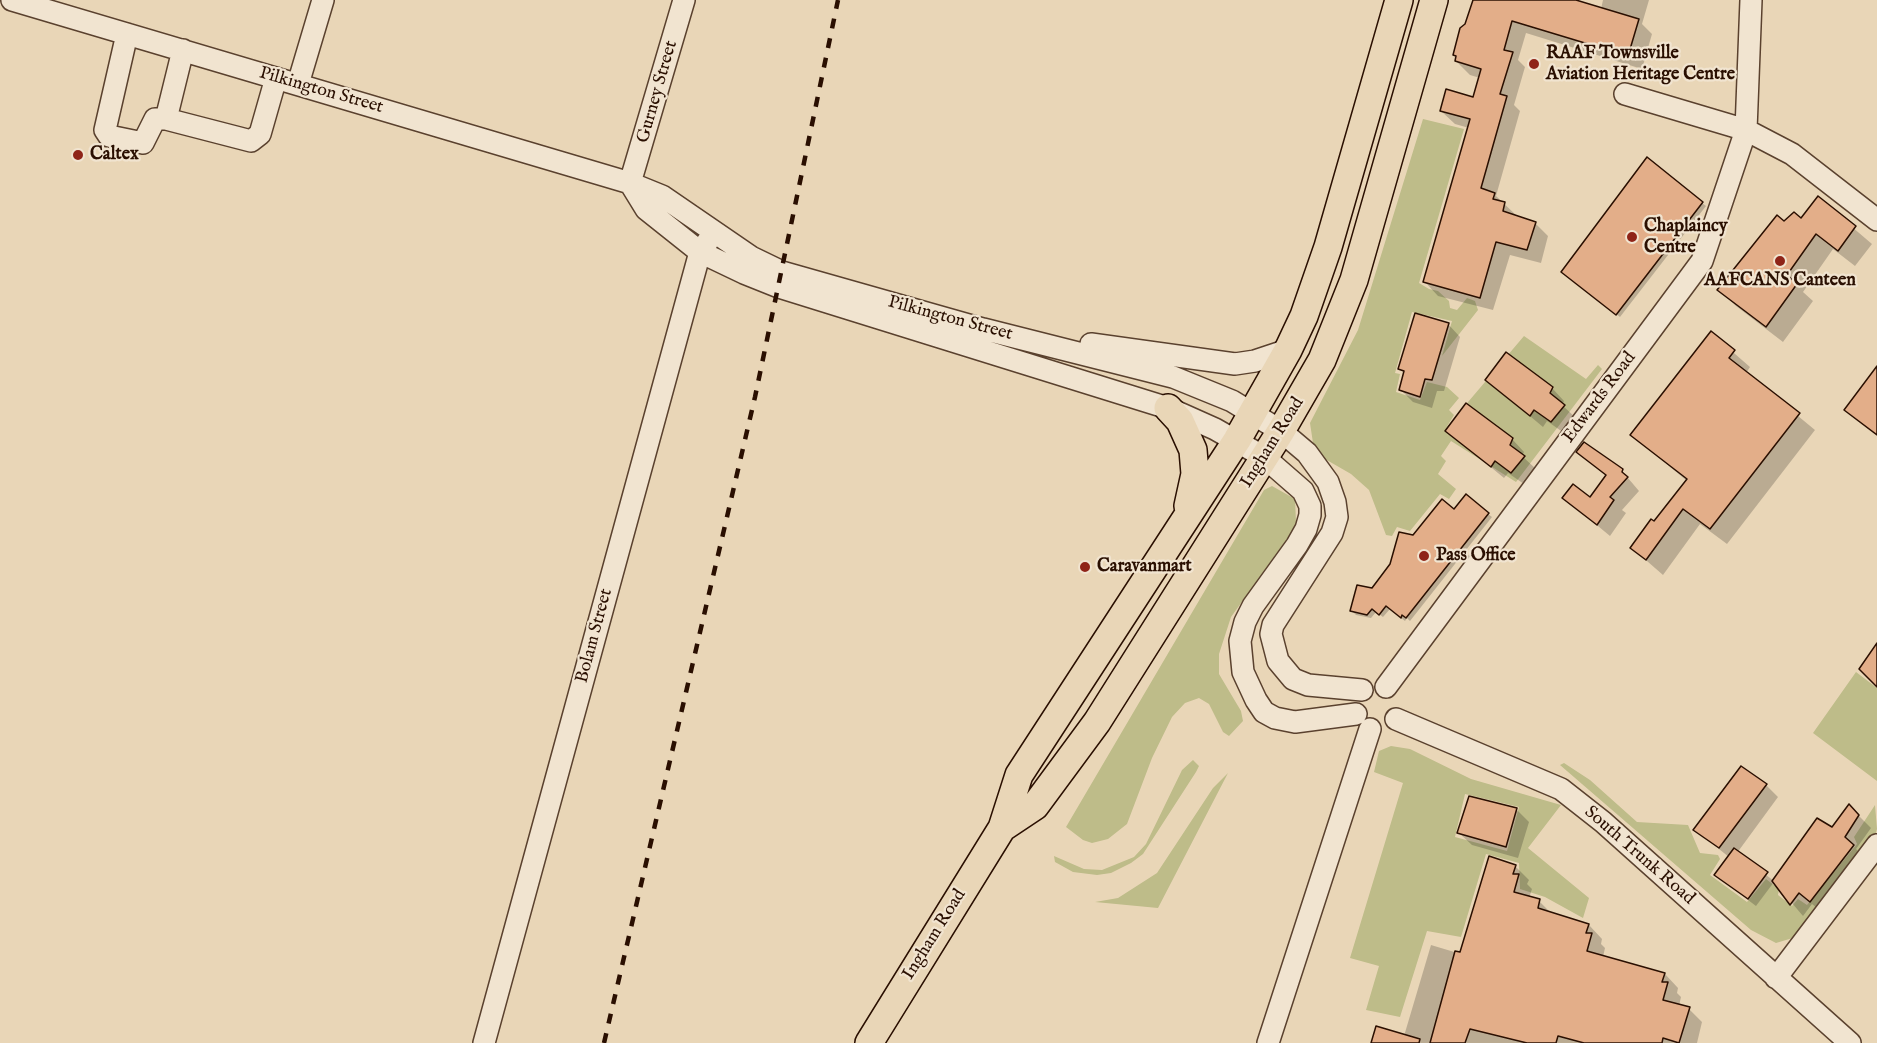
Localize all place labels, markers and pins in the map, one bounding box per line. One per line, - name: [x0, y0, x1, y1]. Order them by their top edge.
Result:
- place label: RAAF Townsville Aviation Heritage Centre: [1546, 43, 1735, 86]
- marker: RAAF Townsville Aviation Heritage Centre: [1527, 57, 1541, 71]
- place label: Caltex: [90, 144, 139, 166]
- marker: Caltex: [71, 148, 85, 162]
- place label: Chaplaincy Centre: [1644, 216, 1728, 258]
- marker: Chaplaincy Centre: [1625, 230, 1639, 244]
- marker: AAFCANS Canteen: [1773, 254, 1787, 268]
- place label: AAFCANS Canteen: [1704, 270, 1856, 292]
- place label: Pass Office: [1436, 545, 1516, 567]
- marker: Pass Office: [1417, 549, 1431, 563]
- place label: Caravanmart: [1097, 556, 1192, 578]
- marker: Caravanmart: [1078, 560, 1092, 574]

